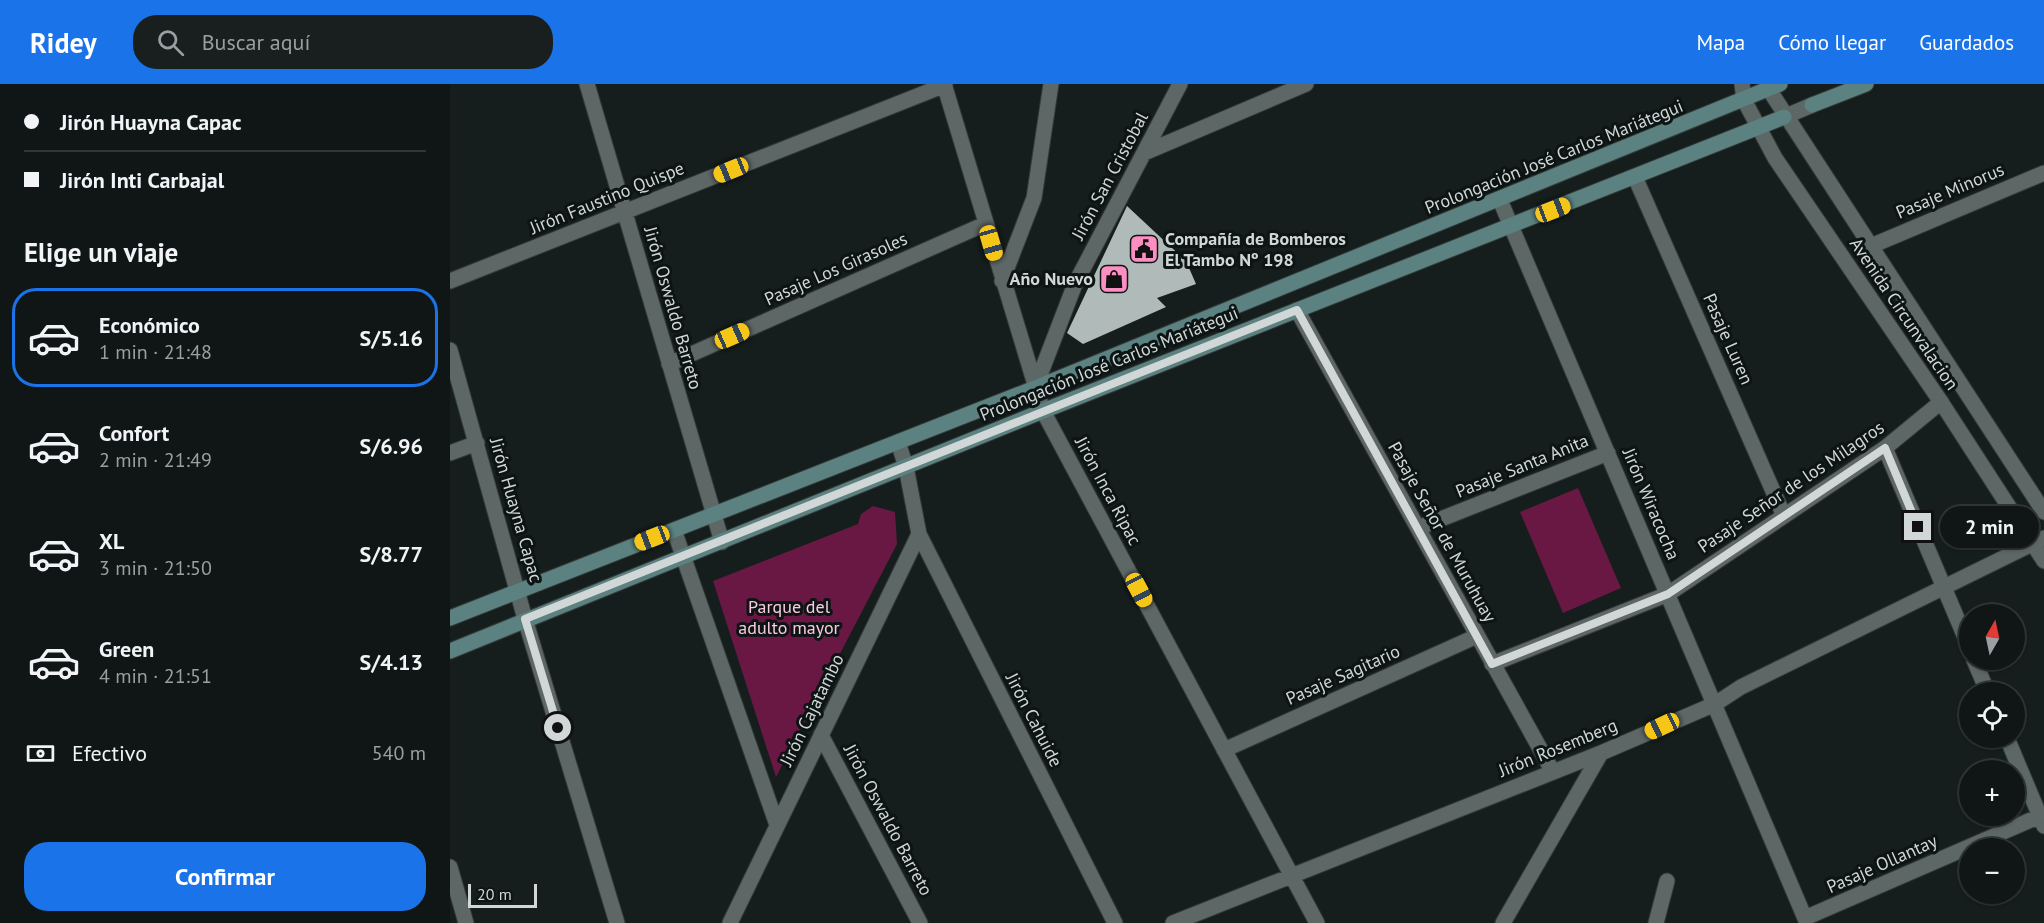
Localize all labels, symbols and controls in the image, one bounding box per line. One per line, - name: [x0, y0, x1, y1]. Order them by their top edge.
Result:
- search box: [133, 15, 553, 69]
- text: Ridey: [30, 24, 97, 61]
- icon: search: [154, 26, 187, 59]
- text: Buscar aquí: [202, 28, 310, 56]
- text: Mapa: [1696, 29, 1745, 56]
- text: Cómo llegar: [1778, 29, 1886, 56]
- text: Guardados: [1919, 29, 2014, 56]
- street label: Prolongación José Carlos Mariátegui: [1421, 94, 1686, 219]
- street label: Jirón San Cristobal: [1066, 107, 1153, 245]
- text: Jirón Huayna Capac: [60, 108, 241, 136]
- car: [711, 155, 751, 185]
- street label: Jirón Faustino Quispe: [525, 156, 687, 239]
- street label: Pasaje Minorus: [1892, 157, 2007, 224]
- text: Jirón Inti Carbajal: [60, 166, 224, 194]
- car: [1533, 195, 1573, 225]
- street label: Jirón Oswaldo Barreto: [639, 223, 708, 392]
- car: [977, 223, 1005, 263]
- street label: Pasaje Los Girasoles: [761, 227, 911, 310]
- place label: Compañía de Bomberos El Tambo Nº 198: [1165, 227, 1346, 271]
- public building icon: Compañía de Bomberos El Tambo Nº 198: [1128, 233, 1160, 265]
- street label: Avenida Circunvalacion: [1845, 233, 1964, 394]
- text: Elige un viaje: [24, 235, 178, 269]
- shop icon: Año Nuevo: [1098, 263, 1130, 295]
- place label: Año Nuevo: [1010, 267, 1093, 290]
- street label: Pasaje Luren: [1698, 290, 1759, 388]
- street label: Prolongación José Carlos Mariátegui: [976, 301, 1241, 426]
- icon: car: [27, 311, 81, 365]
- text: Económico: [99, 311, 200, 339]
- car: [712, 320, 752, 352]
- text: S/5.16: [360, 324, 423, 352]
- text: 1 min · 21:48: [99, 339, 212, 365]
- street label: Pasaje Señor de los Milagros: [1693, 416, 1888, 558]
- icon: car: [27, 419, 81, 473]
- text: Confort: [99, 419, 169, 447]
- street label: Pasaje Santa Anita: [1452, 428, 1592, 503]
- text: S/6.96: [360, 432, 423, 460]
- street label: Jirón Inca Ripac: [1070, 432, 1147, 549]
- street label: Jirón Huayna Capac: [485, 434, 548, 585]
- street label: Pasaje Señor de Muruhuay: [1383, 437, 1502, 627]
- street label: Jirón Wiracocha: [1617, 444, 1685, 563]
- text: 2 min · 21:49: [99, 447, 212, 473]
- callout: 2 min: [1939, 506, 2038, 548]
- route end: [1904, 513, 1931, 540]
- text: 2 min: [1965, 514, 2014, 540]
- car: [632, 523, 672, 553]
- icon: car: [27, 527, 81, 581]
- text: XL: [99, 527, 124, 555]
- text: S/8.77: [360, 540, 423, 568]
- text: 3 min · 21:50: [99, 555, 212, 581]
- car: [1123, 570, 1155, 610]
- park label: Parque del adulto mayor: [738, 595, 840, 639]
- north arrow: [1959, 604, 2025, 670]
- map controls: [1959, 604, 2025, 904]
- icon: car: [27, 635, 81, 689]
- text: Green: [99, 635, 154, 663]
- street label: Pasaje Sagitario: [1282, 639, 1403, 710]
- text: S/4.13: [360, 648, 423, 676]
- street label: Jirón Cajatambo: [774, 650, 849, 771]
- text: 4 min · 21:51: [99, 663, 212, 689]
- street label: Jirón Cahuide: [1000, 668, 1068, 771]
- button: locate: [1959, 682, 2025, 748]
- car: [1642, 710, 1682, 742]
- street label: Jirón Rosemberg: [1494, 713, 1621, 782]
- route start: [544, 714, 571, 741]
- icon: cash: [24, 737, 57, 770]
- text: Efectivo: [72, 739, 147, 767]
- street label: Jirón Oswaldo Barreto: [838, 739, 938, 899]
- text: 540 m: [372, 740, 426, 766]
- button: +: [1959, 760, 2025, 826]
- street label: Pasaje Ollantay: [1823, 829, 1941, 898]
- button: −: [1959, 838, 2025, 904]
- button: Confirmar: [24, 842, 426, 911]
- scale bar: [468, 881, 537, 908]
- text: 20 m: [477, 884, 512, 904]

